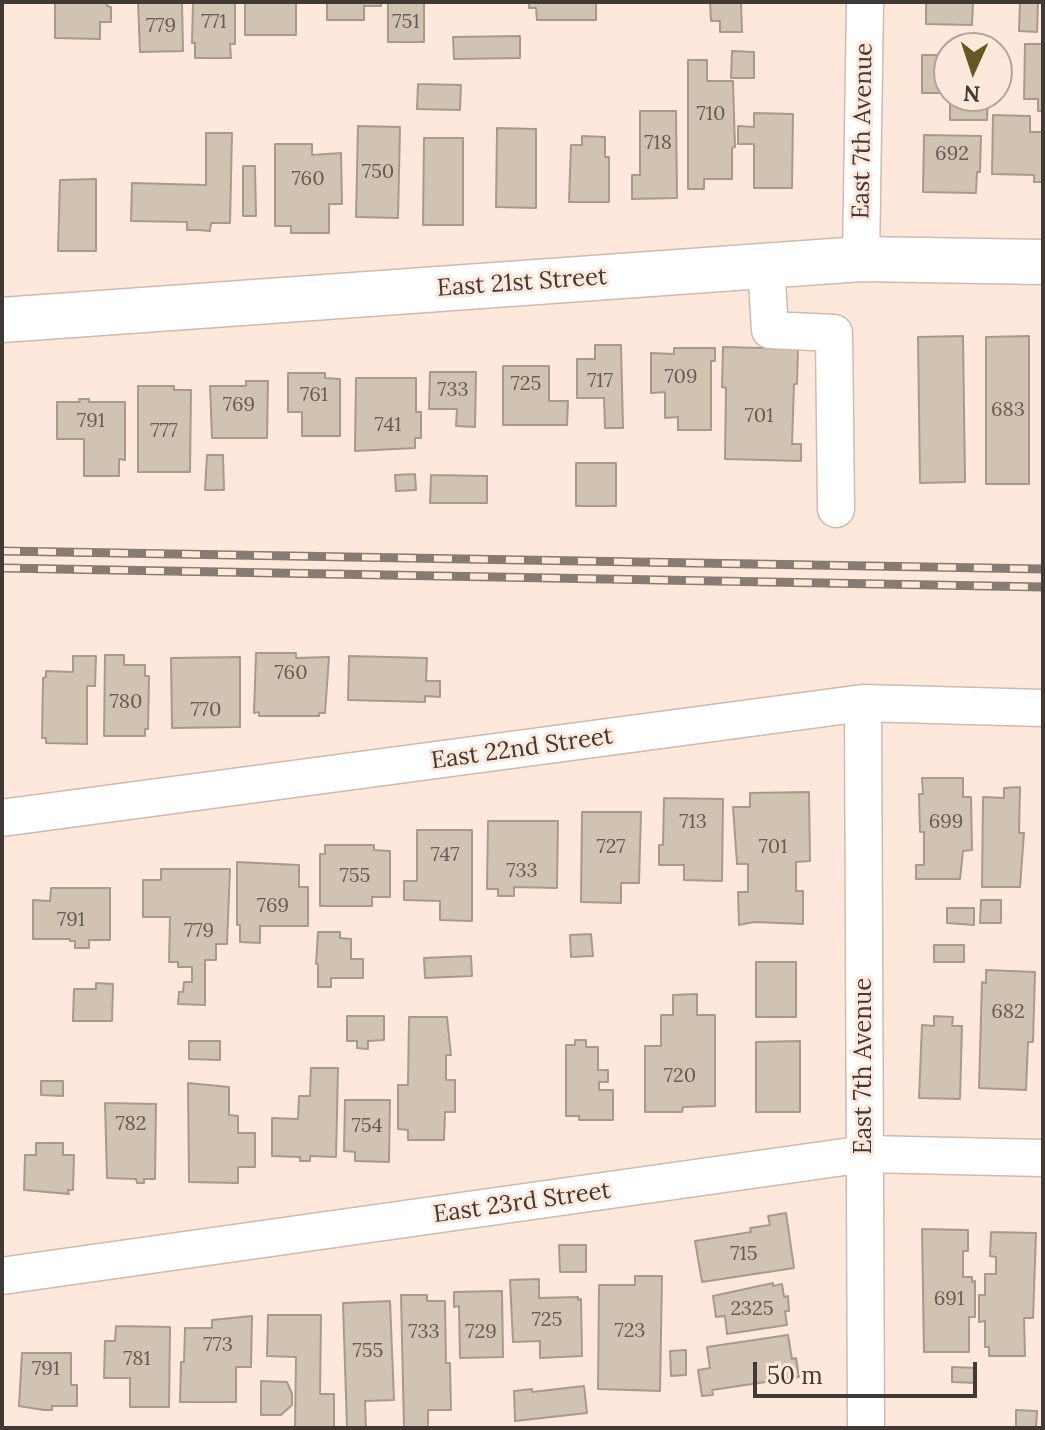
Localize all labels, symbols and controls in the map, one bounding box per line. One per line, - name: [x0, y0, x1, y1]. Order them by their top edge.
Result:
- house number: 771: [201, 10, 227, 34]
- house number: 751: [392, 10, 420, 34]
- house number: 779: [146, 14, 176, 38]
- north arrow: [933, 32, 1013, 112]
- street label: East 7th Avenue: [847, 43, 879, 219]
- text: N: [963, 80, 981, 108]
- house number: 710: [697, 102, 725, 126]
- house number: 718: [644, 131, 672, 155]
- house number: 692: [935, 142, 969, 166]
- house number: 750: [362, 160, 394, 184]
- house number: 760: [291, 167, 325, 191]
- street label: East 21st Street: [436, 263, 608, 303]
- house number: 709: [664, 365, 698, 389]
- house number: 717: [587, 369, 613, 393]
- house number: 725: [511, 372, 541, 396]
- house number: 733: [437, 378, 469, 402]
- house number: 761: [300, 383, 328, 407]
- house number: 769: [223, 393, 255, 417]
- house number: 683: [991, 398, 1025, 422]
- house number: 701: [745, 404, 773, 428]
- house number: 791: [77, 409, 105, 433]
- house number: 741: [374, 413, 402, 437]
- house number: 777: [150, 419, 178, 443]
- house number: 760: [274, 661, 308, 685]
- house number: 780: [110, 690, 142, 714]
- house number: 770: [191, 698, 221, 722]
- street label: East 22nd Street: [429, 722, 615, 776]
- house number: 713: [679, 810, 707, 834]
- house number: 699: [929, 810, 963, 834]
- house number: 727: [596, 835, 626, 859]
- house number: 701: [759, 835, 787, 859]
- house number: 747: [431, 843, 459, 867]
- house number: 733: [506, 859, 538, 883]
- house number: 755: [339, 864, 371, 888]
- house number: 769: [257, 894, 289, 918]
- house number: 791: [57, 908, 85, 932]
- house number: 779: [184, 919, 214, 943]
- street label: East 7th Avenue: [850, 978, 878, 1154]
- house number: 682: [991, 1000, 1025, 1024]
- house number: 720: [664, 1064, 696, 1088]
- house number: 782: [115, 1112, 147, 1136]
- house number: 754: [352, 1114, 382, 1138]
- street label: East 23rd Street: [431, 1176, 613, 1230]
- house number: 715: [730, 1242, 758, 1266]
- house number: 691: [934, 1287, 964, 1311]
- house number: 2325: [730, 1297, 774, 1321]
- house number: 725: [532, 1308, 562, 1332]
- house number: 723: [615, 1319, 645, 1343]
- house number: 733: [408, 1320, 440, 1344]
- house number: 729: [465, 1320, 497, 1344]
- house number: 773: [203, 1333, 233, 1357]
- house number: 755: [352, 1339, 384, 1363]
- scale bar: [757, 1346, 981, 1396]
- house number: 781: [123, 1347, 151, 1371]
- house number: 791: [32, 1357, 60, 1381]
- text: 50 m: [767, 1360, 823, 1391]

